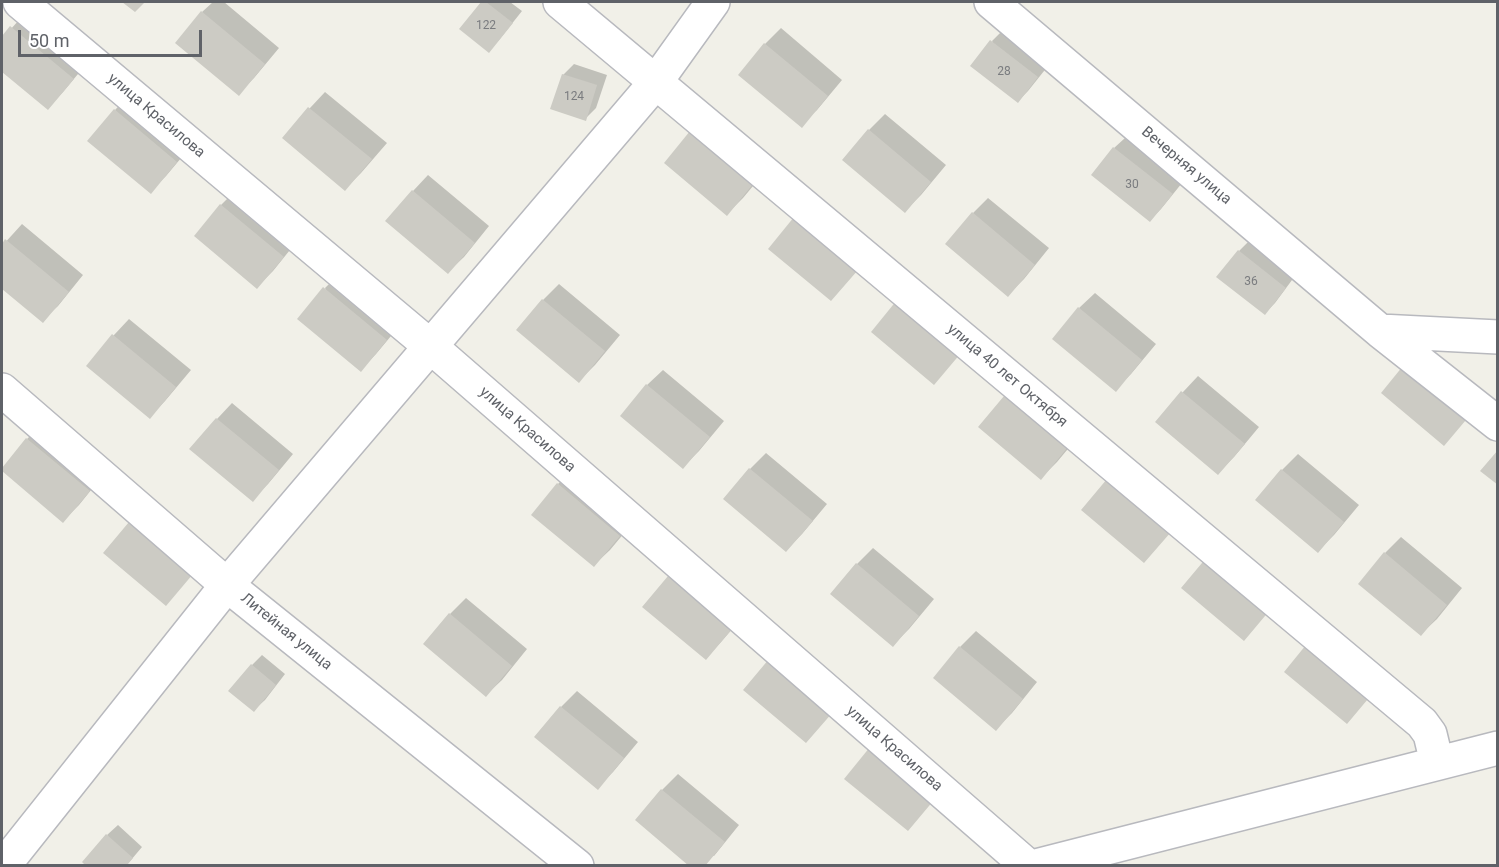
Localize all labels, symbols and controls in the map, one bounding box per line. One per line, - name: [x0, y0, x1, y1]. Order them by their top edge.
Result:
- scale bar: [21, 18, 206, 56]
- house number: 122: [476, 19, 496, 33]
- text: 50 m: [29, 30, 69, 51]
- house number: 28: [997, 65, 1011, 79]
- street label: улица Красилова: [104, 70, 208, 162]
- house number: 124: [564, 90, 584, 104]
- street label: Вечерняя улица: [1137, 123, 1235, 209]
- house number: 30: [1125, 178, 1139, 192]
- house number: 36: [1244, 275, 1258, 289]
- street label: улица 40 лет Октября: [943, 320, 1071, 432]
- street label: улица Красилова: [475, 383, 579, 477]
- street label: Литейная улица: [237, 590, 335, 674]
- street label: улица Красилова: [842, 702, 946, 796]

